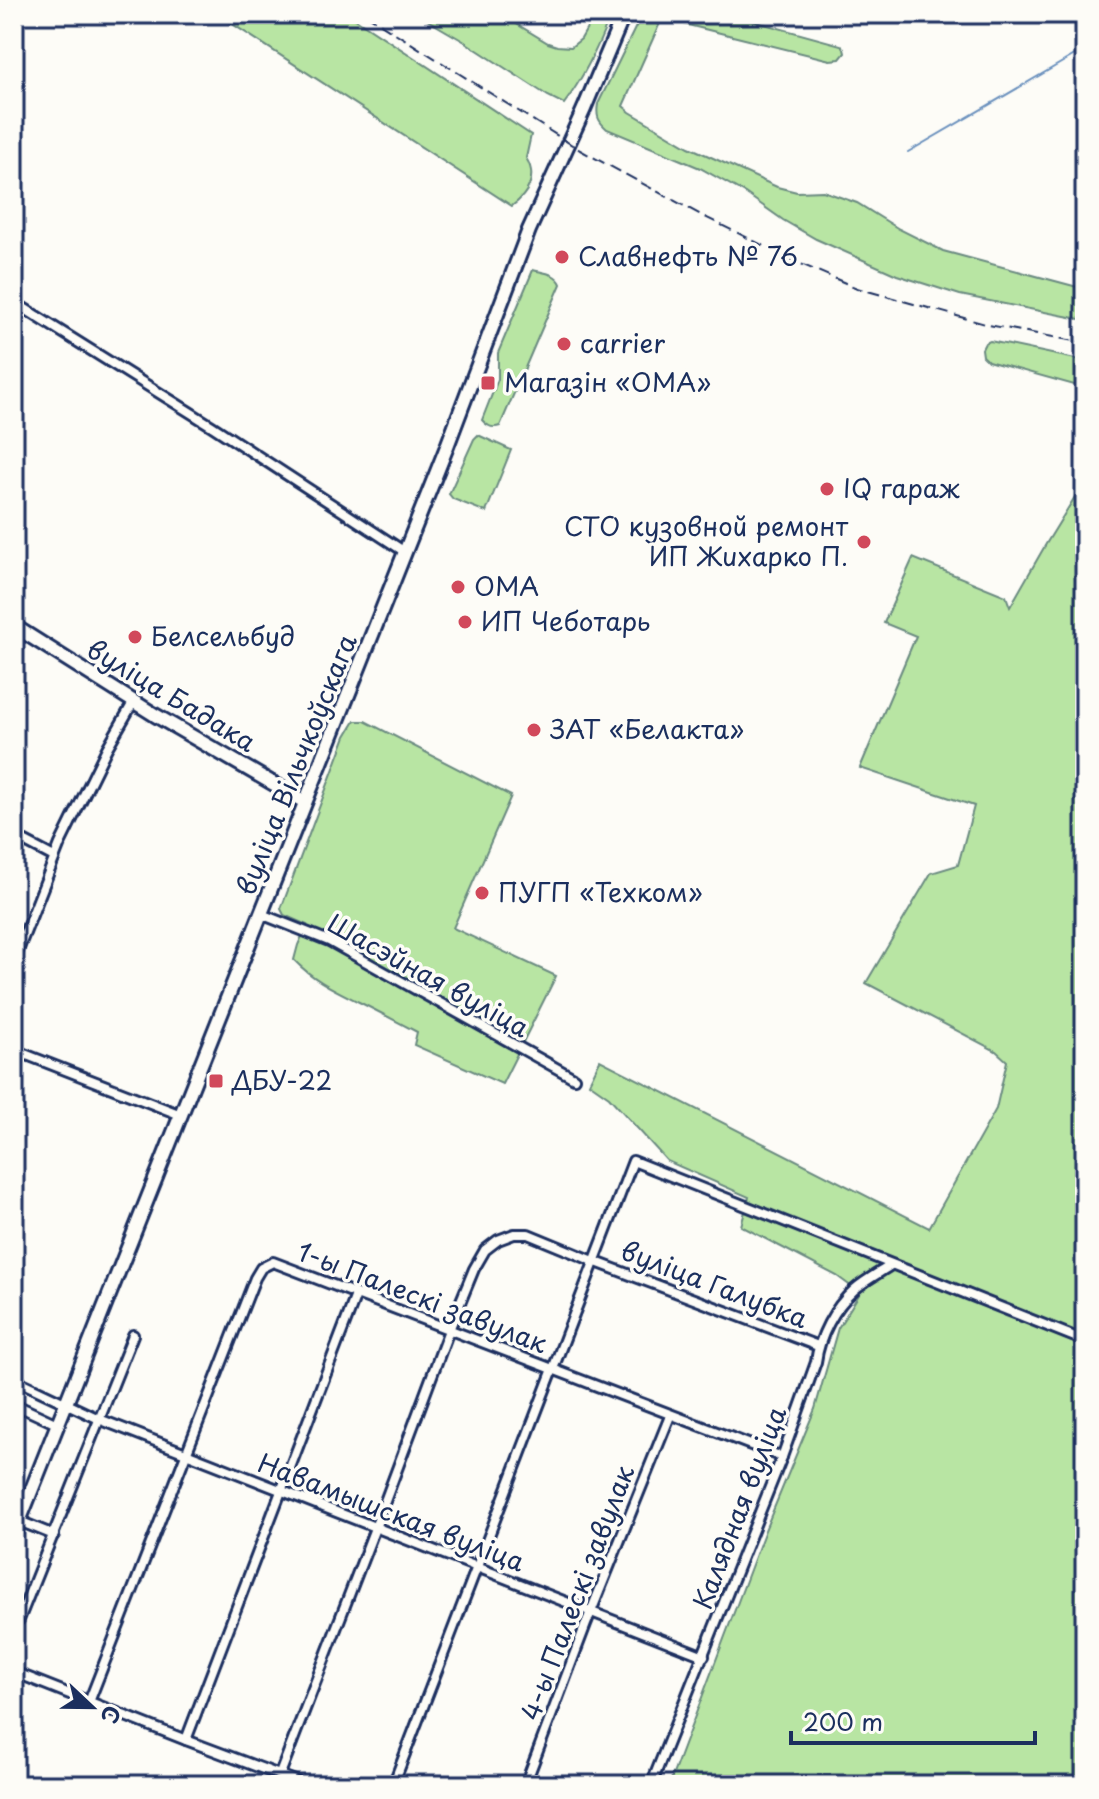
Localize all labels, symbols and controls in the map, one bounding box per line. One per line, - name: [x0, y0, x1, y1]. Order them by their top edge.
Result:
- place label: Славнефть № 76: [578, 236, 798, 275]
- marker: Славнефть № 76: [553, 248, 571, 266]
- place label: carrier: [580, 323, 665, 362]
- marker: carrier: [555, 335, 573, 353]
- place label: Магазін «ОМА»: [504, 362, 711, 401]
- marker: Магазін «ОМА»: [479, 374, 497, 392]
- place label: IQ гараж: [843, 468, 960, 507]
- marker: IQ гараж: [818, 480, 836, 498]
- place label: СТО кузовной ремонт ИП Жихарко П.: [564, 506, 848, 575]
- marker: СТО кузовной ремонт ИП Жихарко П.: [855, 533, 873, 551]
- place label: ОМА: [474, 566, 539, 605]
- marker: ОМА: [449, 578, 467, 596]
- place label: ИП Чеботарь: [481, 601, 650, 640]
- marker: ИП Чеботарь: [456, 613, 474, 631]
- place label: Белсельбуд: [151, 616, 295, 655]
- marker: Белсельбуд: [126, 628, 144, 646]
- street label: вуліца Вільчкоўскага: [225, 628, 366, 901]
- street label: вуліца Бадака: [80, 629, 264, 761]
- place label: ЗАТ «Белакта»: [550, 709, 744, 748]
- marker: ЗАТ «Белакта»: [525, 721, 543, 739]
- place label: ПУГП «Техком»: [498, 872, 703, 911]
- marker: ПУГП «Техком»: [473, 884, 491, 902]
- street label: Шасэйная вуліца: [321, 903, 537, 1046]
- place label: ДБУ-22: [231, 1060, 332, 1099]
- marker: ДБУ-22: [207, 1072, 225, 1090]
- street label: вуліца Галубка: [616, 1230, 814, 1337]
- street label: 1-ы Палескі завулак: [292, 1231, 554, 1362]
- street label: Калядная вуліца: [682, 1400, 795, 1615]
- street label: Навамышская вуліца: [252, 1443, 531, 1581]
- street label: 4-ы Палескі завулак: [510, 1459, 643, 1726]
- north arrow: [52, 1667, 132, 1747]
- scale bar: [791, 1695, 1035, 1745]
- text: С: [94, 1701, 130, 1729]
- text: 200 m: [803, 1703, 883, 1739]

